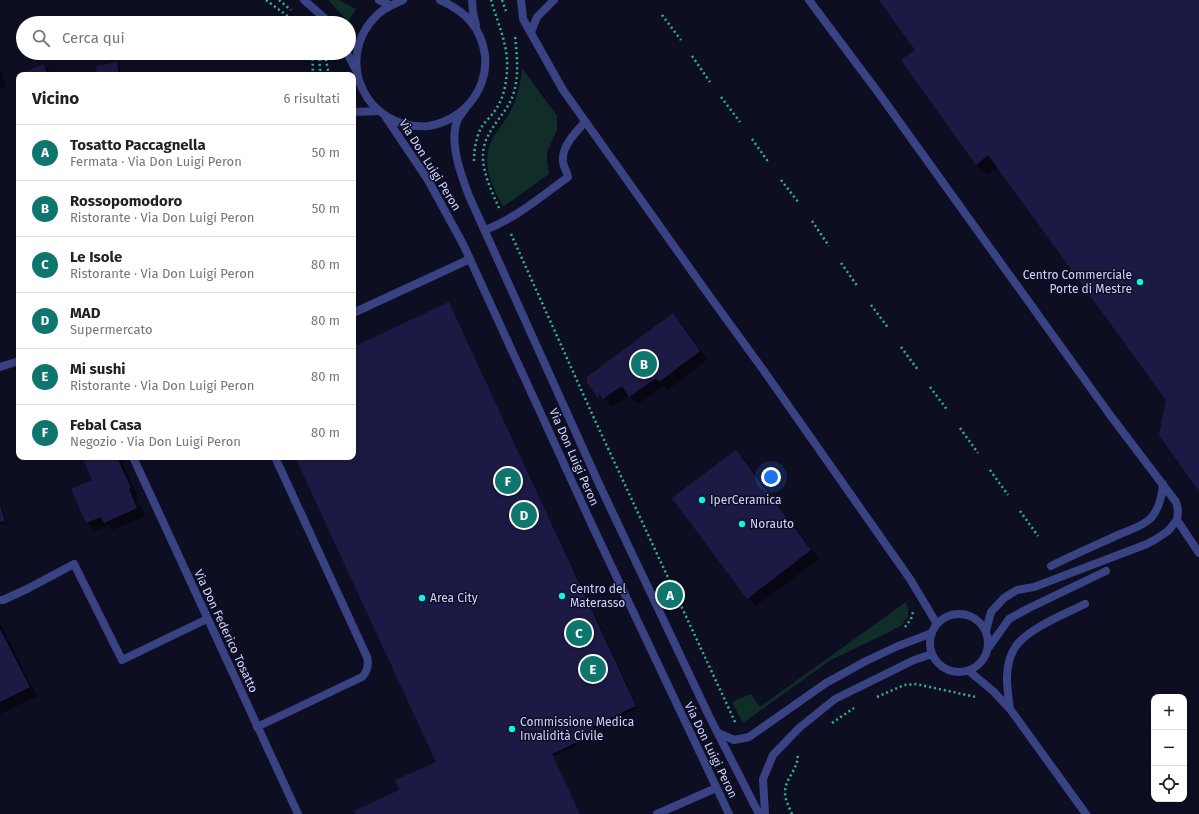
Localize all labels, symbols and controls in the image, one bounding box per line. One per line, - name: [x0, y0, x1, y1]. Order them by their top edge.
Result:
- search box: [16, 16, 356, 60]
- icon: search: [30, 27, 52, 49]
- text: Cerca qui: [62, 29, 125, 47]
- text: Vicino: [32, 88, 79, 109]
- text: 6 risultati: [283, 91, 340, 106]
- street label: Via Don Luigi Peron: [396, 117, 464, 213]
- text: Tosatto Paccagnella: [70, 136, 206, 154]
- text: A: [41, 145, 49, 160]
- text: 50 m: [312, 145, 340, 160]
- text: Fermata · Via Don Luigi Peron: [70, 154, 242, 169]
- text: Rossopomodoro: [70, 192, 182, 210]
- text: B: [41, 201, 49, 216]
- text: 50 m: [312, 201, 340, 216]
- text: Ristorante · Via Don Luigi Peron: [70, 210, 254, 225]
- text: Le Isole: [70, 248, 122, 266]
- text: C: [41, 257, 49, 272]
- text: 80 m: [311, 257, 340, 272]
- text: Ristorante · Via Don Luigi Peron: [70, 266, 254, 281]
- place label: Centro Commerciale Porte di Mestre: [1023, 268, 1132, 296]
- marker: Centro Commerciale Porte di Mestre: [1135, 277, 1145, 287]
- text: MAD: [70, 304, 100, 322]
- text: D: [41, 313, 49, 328]
- text: 80 m: [311, 313, 340, 328]
- text: Supermercato: [70, 322, 153, 337]
- pin: B: [631, 349, 657, 379]
- text: Mi sushi: [70, 360, 126, 378]
- text: E: [42, 369, 48, 384]
- text: 80 m: [311, 369, 340, 384]
- text: Ristorante · Via Don Luigi Peron: [70, 378, 254, 393]
- street label: Via Don Luigi Peron: [546, 406, 602, 508]
- text: Febal Casa: [70, 416, 142, 434]
- text: F: [42, 425, 48, 440]
- text: 80 m: [311, 425, 340, 440]
- text: Negozio · Via Don Luigi Peron: [70, 434, 241, 449]
- pin: F: [495, 466, 521, 496]
- your location: [761, 467, 781, 487]
- place label: IperCeramica: [710, 493, 781, 507]
- marker: IperCeramica: [697, 495, 707, 505]
- pin: D: [511, 500, 537, 530]
- place label: Norauto: [750, 517, 794, 531]
- marker: Norauto: [737, 519, 747, 529]
- street label: Via Don Federico Tosatto: [191, 567, 261, 695]
- pin: A: [657, 580, 683, 610]
- place label: Centro del Materasso: [570, 582, 627, 610]
- place label: Area City: [430, 591, 478, 605]
- marker: Centro del Materasso: [557, 591, 567, 601]
- marker: Area City: [417, 593, 427, 603]
- pin: C: [566, 618, 592, 648]
- pin: E: [580, 654, 606, 684]
- map controls: [1151, 694, 1187, 802]
- button: +: [1151, 694, 1187, 730]
- street label: Via Don Luigi Peron: [682, 700, 740, 800]
- place label: Commissione Medica Invalidità Civile: [520, 715, 634, 743]
- marker: Commissione Medica Invalidità Civile: [507, 724, 517, 734]
- button: −: [1151, 730, 1187, 766]
- button: locate: [1151, 766, 1187, 802]

